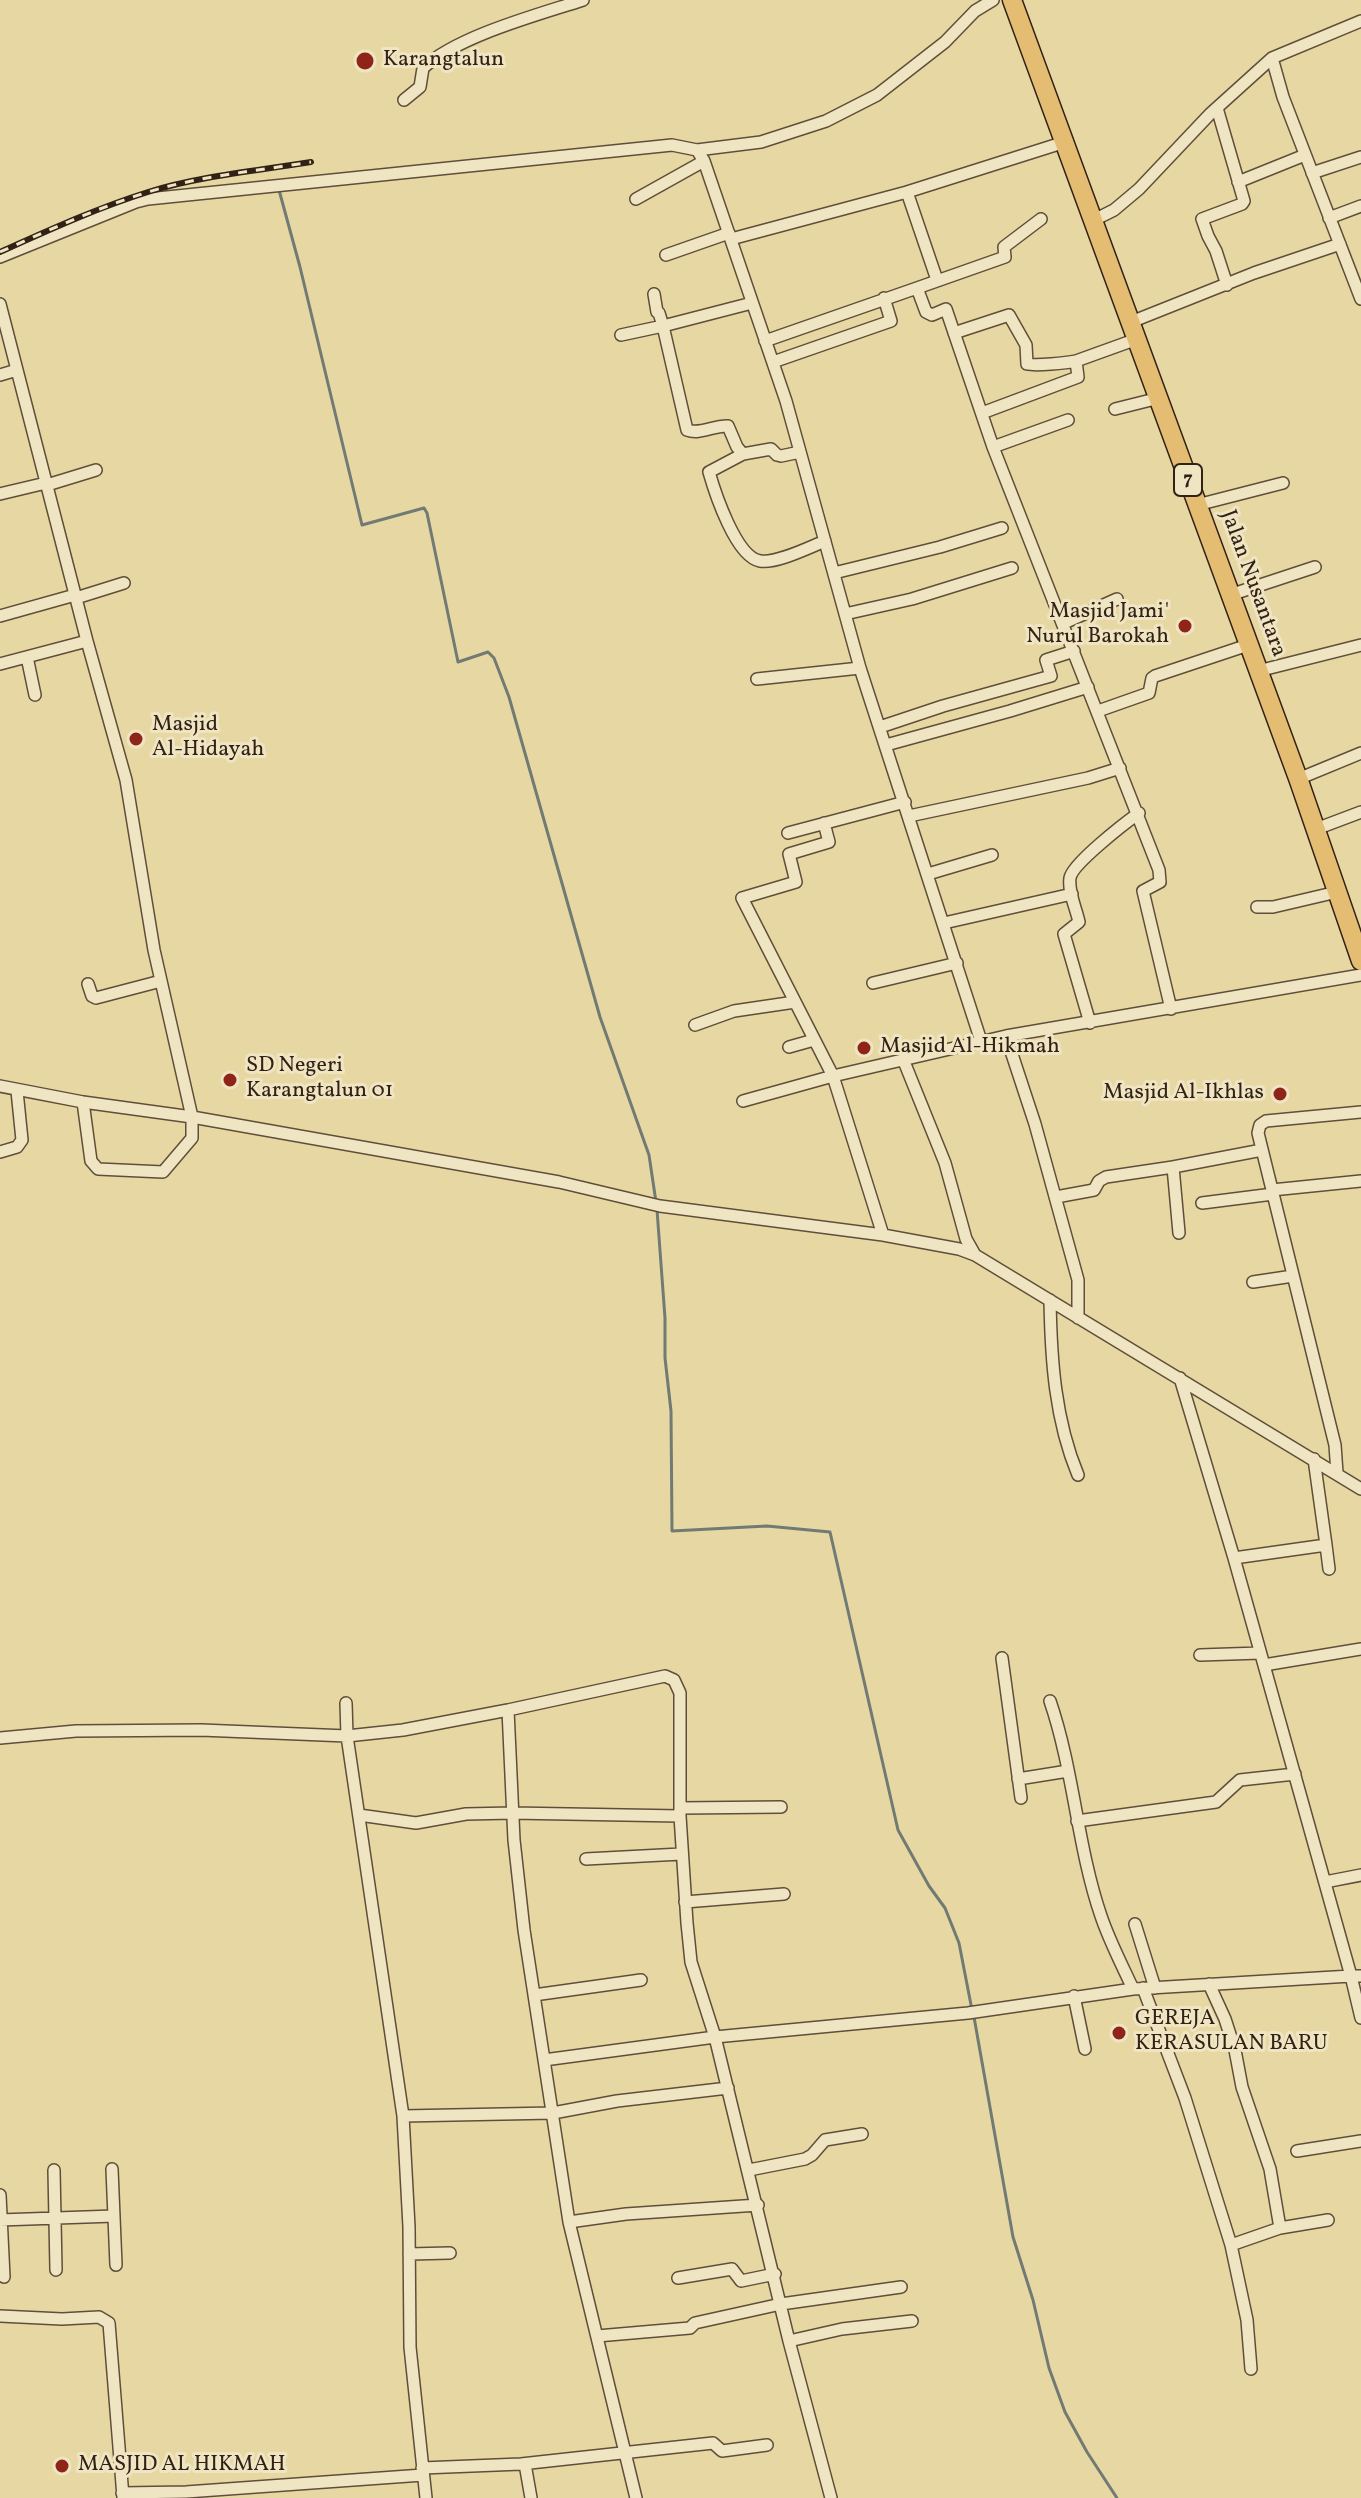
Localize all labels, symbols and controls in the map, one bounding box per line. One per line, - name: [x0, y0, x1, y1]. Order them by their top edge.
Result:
- place label: Karangtalun: [383, 48, 504, 74]
- marker: Karangtalun: [354, 50, 376, 72]
- road number: 7: [1174, 464, 1202, 496]
- street label: Jalan Nusantara: [1213, 507, 1291, 661]
- place label: Masjid Jami' Nurul Barokah: [1026, 600, 1169, 652]
- marker: Masjid Jami' Nurul Barokah: [1176, 617, 1194, 635]
- place label: Masjid Al-Hidayah: [152, 713, 264, 764]
- marker: Masjid Al-Hidayah: [127, 730, 145, 748]
- place label: Masjid Al-Hikmah: [880, 1035, 1060, 1061]
- marker: Masjid Al-Hikmah: [855, 1039, 873, 1057]
- place label: SD Negeri Karangtalun 01: [246, 1054, 393, 1106]
- marker: SD Negeri Karangtalun 01: [221, 1071, 239, 1089]
- place label: Masjid Al-Ikhlas: [1103, 1081, 1264, 1107]
- marker: Masjid Al-Ikhlas: [1271, 1085, 1289, 1103]
- place label: GEREJA KERASULAN BARU: [1135, 2007, 1328, 2058]
- marker: GEREJA KERASULAN BARU: [1110, 2024, 1128, 2042]
- place label: MASJID AL HIKMAH: [78, 2453, 286, 2479]
- marker: MASJID AL HIKMAH: [53, 2457, 71, 2475]

